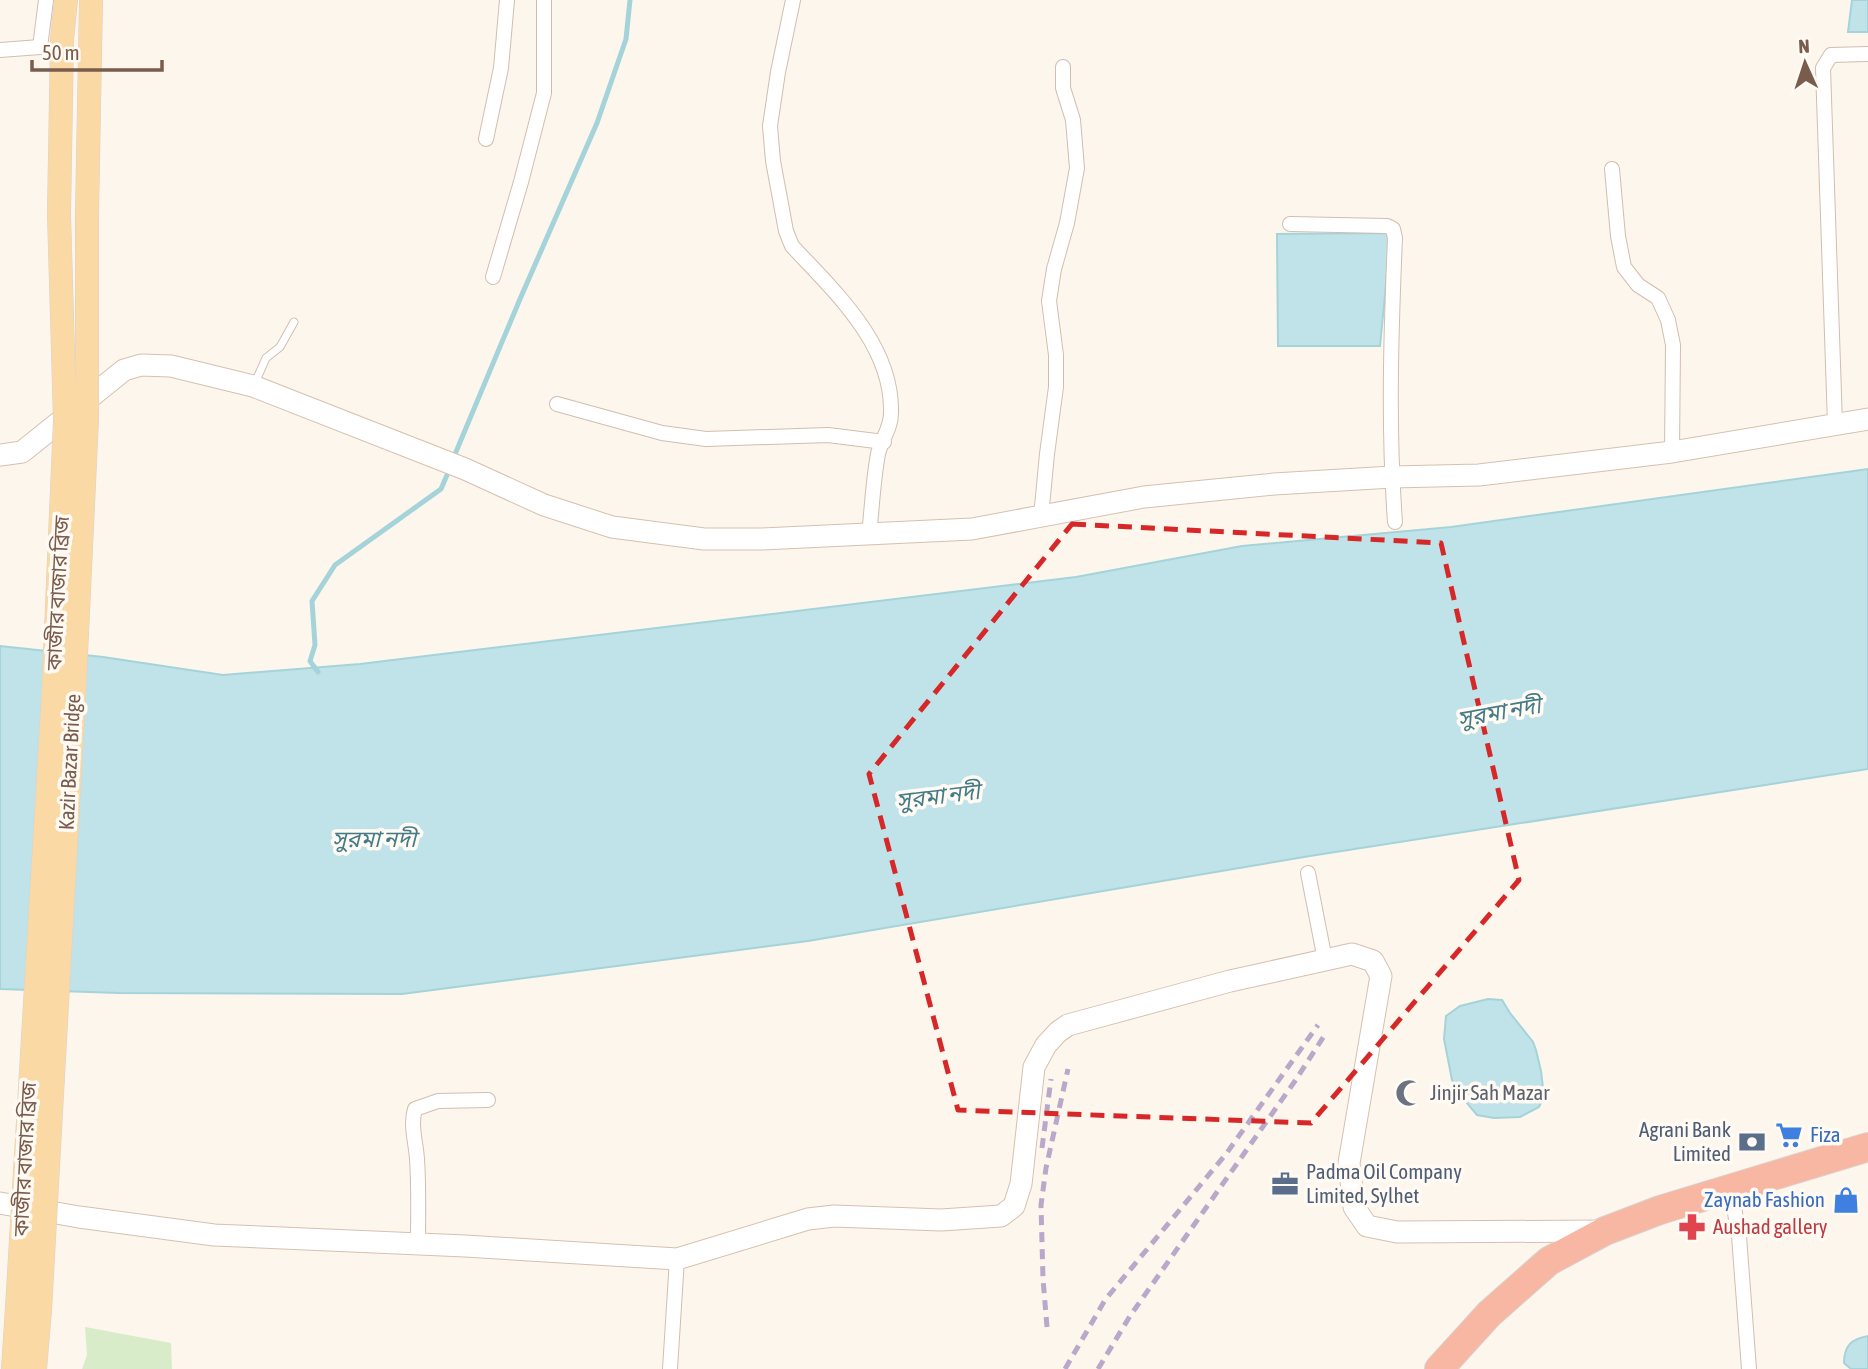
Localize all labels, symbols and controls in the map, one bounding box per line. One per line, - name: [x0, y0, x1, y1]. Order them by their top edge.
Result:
- scale bar: [32, 28, 161, 72]
- north arrow: [1770, 28, 1840, 98]
- text: N: [1798, 35, 1810, 57]
- text: 50 m: [42, 40, 80, 64]
- street label: কাজীর বাজার ব্রিজ: [41, 514, 73, 672]
- water label: সুরমা নদী: [1455, 691, 1547, 733]
- street label: Kazir Bazar Bridge: [53, 693, 85, 831]
- water label: সুরমা নদী: [895, 778, 985, 815]
- water label: সুরমা নদী: [332, 826, 420, 853]
- mosque icon: Jinjir Sah Mazar: [1394, 1078, 1424, 1108]
- street label: কাজীর বাজার ব্রিজ: [8, 1080, 40, 1238]
- place label: Jinjir Sah Mazar: [1430, 1080, 1550, 1104]
- place label: Agrani Bank Limited: [1639, 1117, 1731, 1165]
- supermarket icon: Fiza: [1774, 1120, 1804, 1150]
- place label: Fiza: [1810, 1122, 1841, 1146]
- bank icon: Agrani Bank Limited: [1737, 1127, 1767, 1157]
- place label: Padma Oil Company Limited, Sylhet: [1306, 1159, 1462, 1207]
- office icon: Padma Oil Company Limited, Sylhet: [1270, 1169, 1300, 1199]
- shop icon: Zaynab Fashion: [1831, 1185, 1861, 1215]
- place label: Zaynab Fashion: [1704, 1187, 1825, 1211]
- pharmacy icon: Aushad gallery: [1677, 1212, 1707, 1242]
- place label: Aushad gallery: [1713, 1214, 1828, 1238]

